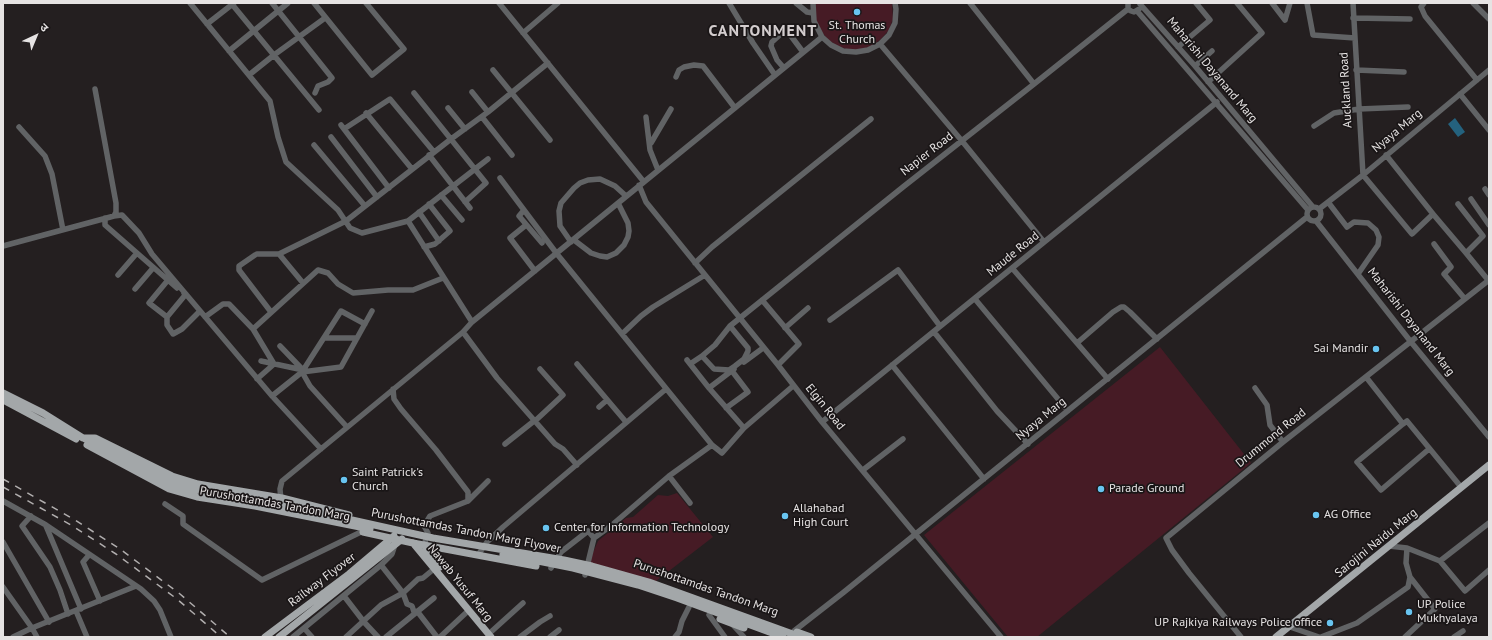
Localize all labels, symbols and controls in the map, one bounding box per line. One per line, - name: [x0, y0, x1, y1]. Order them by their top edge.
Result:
- marker: St. Thomas Church: [852, 7, 862, 17]
- street label: Maharishi Dayanand Marg: [1164, 14, 1260, 126]
- north arrow: [16, 16, 56, 56]
- place label: St. Thomas Church: [829, 19, 885, 47]
- text: उ: [37, 20, 52, 35]
- district label: CANTONMENT: [709, 21, 817, 41]
- street label: Auckland Road: [1337, 52, 1355, 128]
- street label: Nyaya Marg: [1369, 106, 1425, 156]
- street label: Napier Road: [898, 129, 956, 179]
- street label: Maude Road: [984, 229, 1042, 279]
- street label: Maharishi Dayanand Marg: [1364, 265, 1458, 379]
- place label: Sai Mandir: [1313, 342, 1368, 356]
- marker: Sai Mandir: [1371, 344, 1381, 354]
- street label: Elgin Road: [802, 381, 848, 433]
- street label: Nyaya Marg: [1013, 394, 1069, 444]
- street label: Drummond Road: [1233, 405, 1309, 471]
- place label: Saint Patrick's Church: [352, 466, 423, 494]
- marker: Saint Patrick's Church: [339, 475, 349, 485]
- place label: Parade Ground: [1109, 482, 1184, 496]
- street label: Purushottamdas Tandon Marg: [199, 484, 351, 524]
- marker: Parade Ground: [1096, 484, 1106, 494]
- place label: Allahabad High Court: [793, 502, 848, 530]
- street label: Sarojini Naidu Marg: [1332, 505, 1420, 581]
- street label: Purushottamdas Tandon Marg Flyover: [370, 506, 562, 556]
- place label: AG Office: [1324, 508, 1371, 522]
- marker: AG Office: [1311, 510, 1321, 520]
- marker: Allahabad High Court: [780, 511, 790, 521]
- place label: Center for Information Technology: [554, 521, 729, 535]
- marker: Center for Information Technology: [541, 523, 551, 533]
- street label: Nawab Yusuf Marg: [424, 541, 496, 625]
- street label: Railway Flyover: [286, 550, 358, 610]
- street label: Purushottamdas Tandon Marg: [632, 556, 780, 620]
- place label: UP Police Mukhyalaya: [1417, 598, 1478, 626]
- marker: UP Police Mukhyalaya: [1404, 607, 1414, 617]
- place label: UP Rajkiya Railways Police office: [1154, 616, 1322, 630]
- marker: UP Rajkiya Railways Police office: [1325, 618, 1335, 628]

